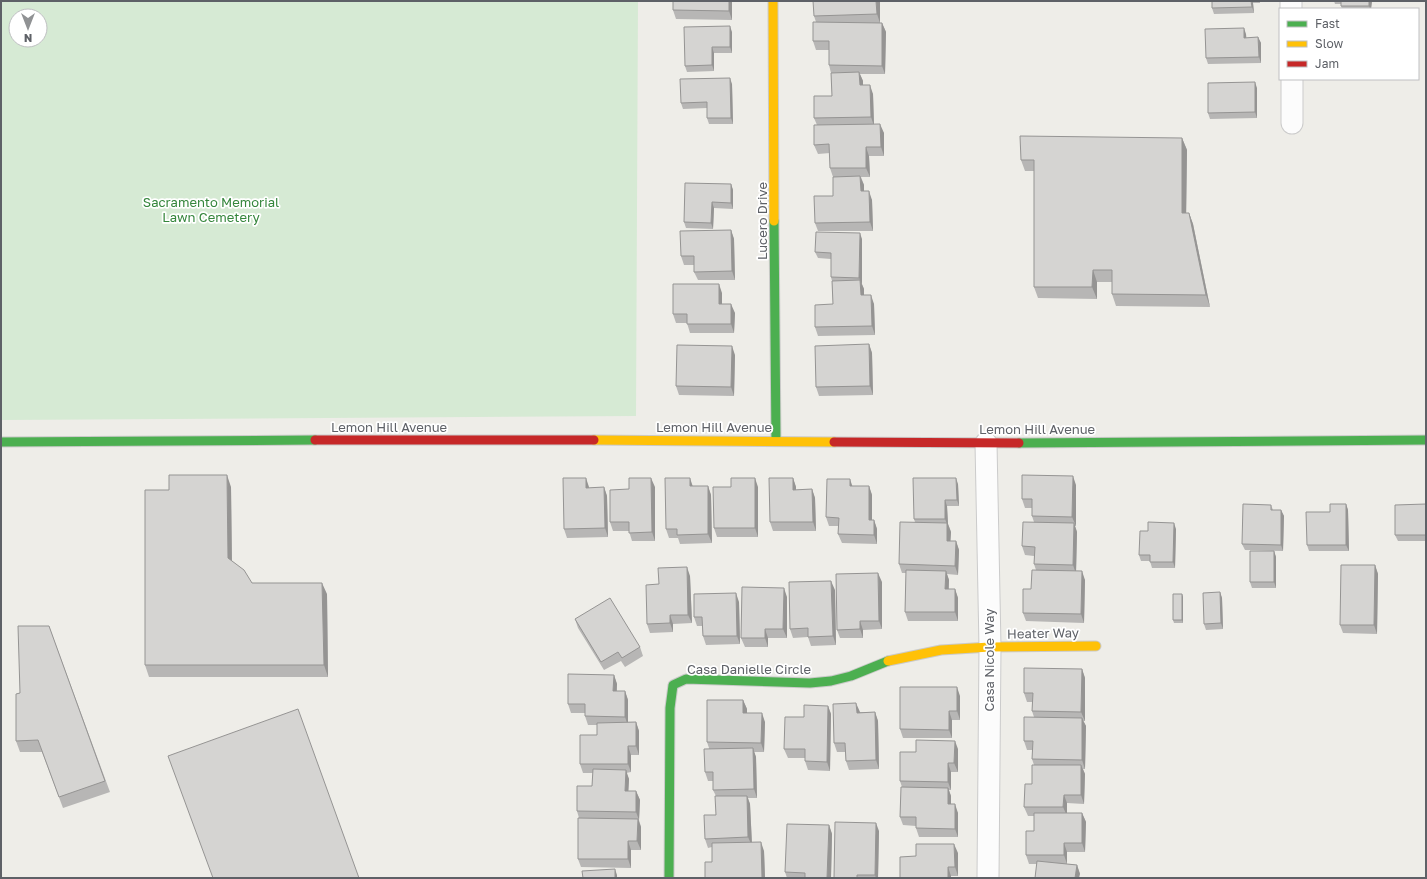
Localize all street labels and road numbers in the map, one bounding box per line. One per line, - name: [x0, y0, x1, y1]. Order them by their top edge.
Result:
- street label: Lucero Drive: [754, 182, 770, 260]
- street label: Lemon Hill Avenue: [331, 419, 447, 435]
- street label: Lemon Hill Avenue: [656, 419, 772, 435]
- street label: Lemon Hill Avenue: [979, 421, 1095, 437]
- street label: Casa Nicole Way: [981, 608, 997, 712]
- street label: Heater Way: [1007, 624, 1080, 642]
- street label: Casa Danielle Circle: [687, 661, 811, 677]

